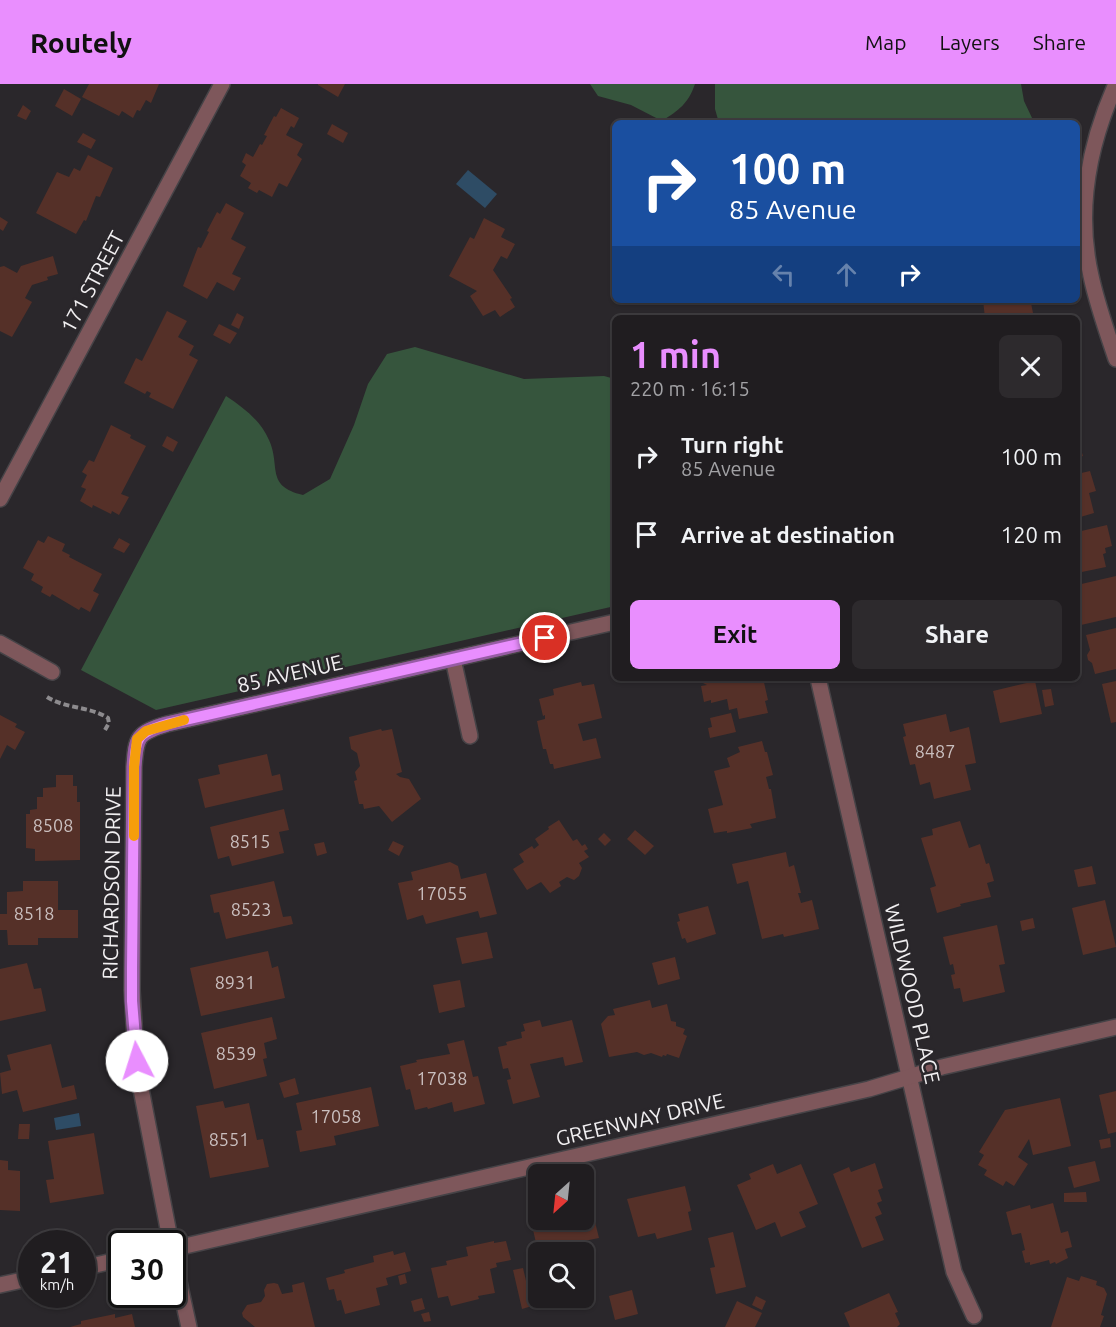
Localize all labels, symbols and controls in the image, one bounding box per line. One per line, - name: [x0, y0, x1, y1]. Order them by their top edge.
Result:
- text: Routely: [30, 27, 132, 58]
- text: Map: [865, 30, 906, 54]
- text: Layers: [939, 30, 1000, 54]
- text: Share: [1033, 30, 1086, 54]
- icon: right: [630, 144, 708, 222]
- text: 100 m: [729, 145, 846, 192]
- text: 85 Avenue: [729, 194, 857, 224]
- street label: 171 STREET: [55, 226, 129, 336]
- icon: left: [767, 258, 800, 291]
- icon: ahead: [830, 258, 863, 291]
- icon: right: [893, 258, 926, 291]
- text: 1 min: [630, 334, 721, 375]
- button: close: [999, 335, 1062, 398]
- text: 220 m · 16:15: [630, 377, 750, 400]
- text: Turn right: [681, 432, 783, 457]
- icon: right: [630, 440, 663, 473]
- text: 100 m: [1001, 444, 1062, 469]
- text: 85 Avenue: [681, 457, 776, 480]
- icon: arrive: [630, 518, 663, 551]
- text: Arrive at destination: [681, 522, 895, 547]
- text: 120 m: [1001, 522, 1062, 547]
- button: Exit: [630, 600, 840, 669]
- button: Share: [852, 600, 1062, 669]
- pin: [519, 612, 570, 663]
- icon: arrive: [528, 621, 561, 654]
- street label: 85 AVENUE: [235, 649, 345, 697]
- house number: 8487: [915, 741, 955, 761]
- street label: RICHARDSON DRIVE: [97, 786, 125, 980]
- house number: 8508: [33, 815, 73, 835]
- house number: 8515: [230, 831, 270, 851]
- house number: 17055: [417, 883, 467, 903]
- house number: 8523: [231, 899, 271, 919]
- street label: WILDWOOD PLACE: [881, 902, 945, 1086]
- house number: 8518: [14, 903, 54, 923]
- house number: 8931: [215, 972, 255, 992]
- position arrow: [105, 1029, 169, 1093]
- house number: 8539: [216, 1043, 256, 1063]
- house number: 17038: [417, 1068, 467, 1088]
- street label: GREENWAY DRIVE: [553, 1088, 726, 1150]
- house number: 17058: [311, 1106, 361, 1126]
- house number: 8551: [209, 1129, 249, 1149]
- north arrow: [528, 1164, 594, 1230]
- map controls: [528, 1164, 594, 1308]
- speed limit sign: 30: [108, 1230, 186, 1308]
- button: search: [528, 1242, 594, 1308]
- text: 21: [40, 1245, 74, 1279]
- text: km/h: [40, 1276, 74, 1293]

